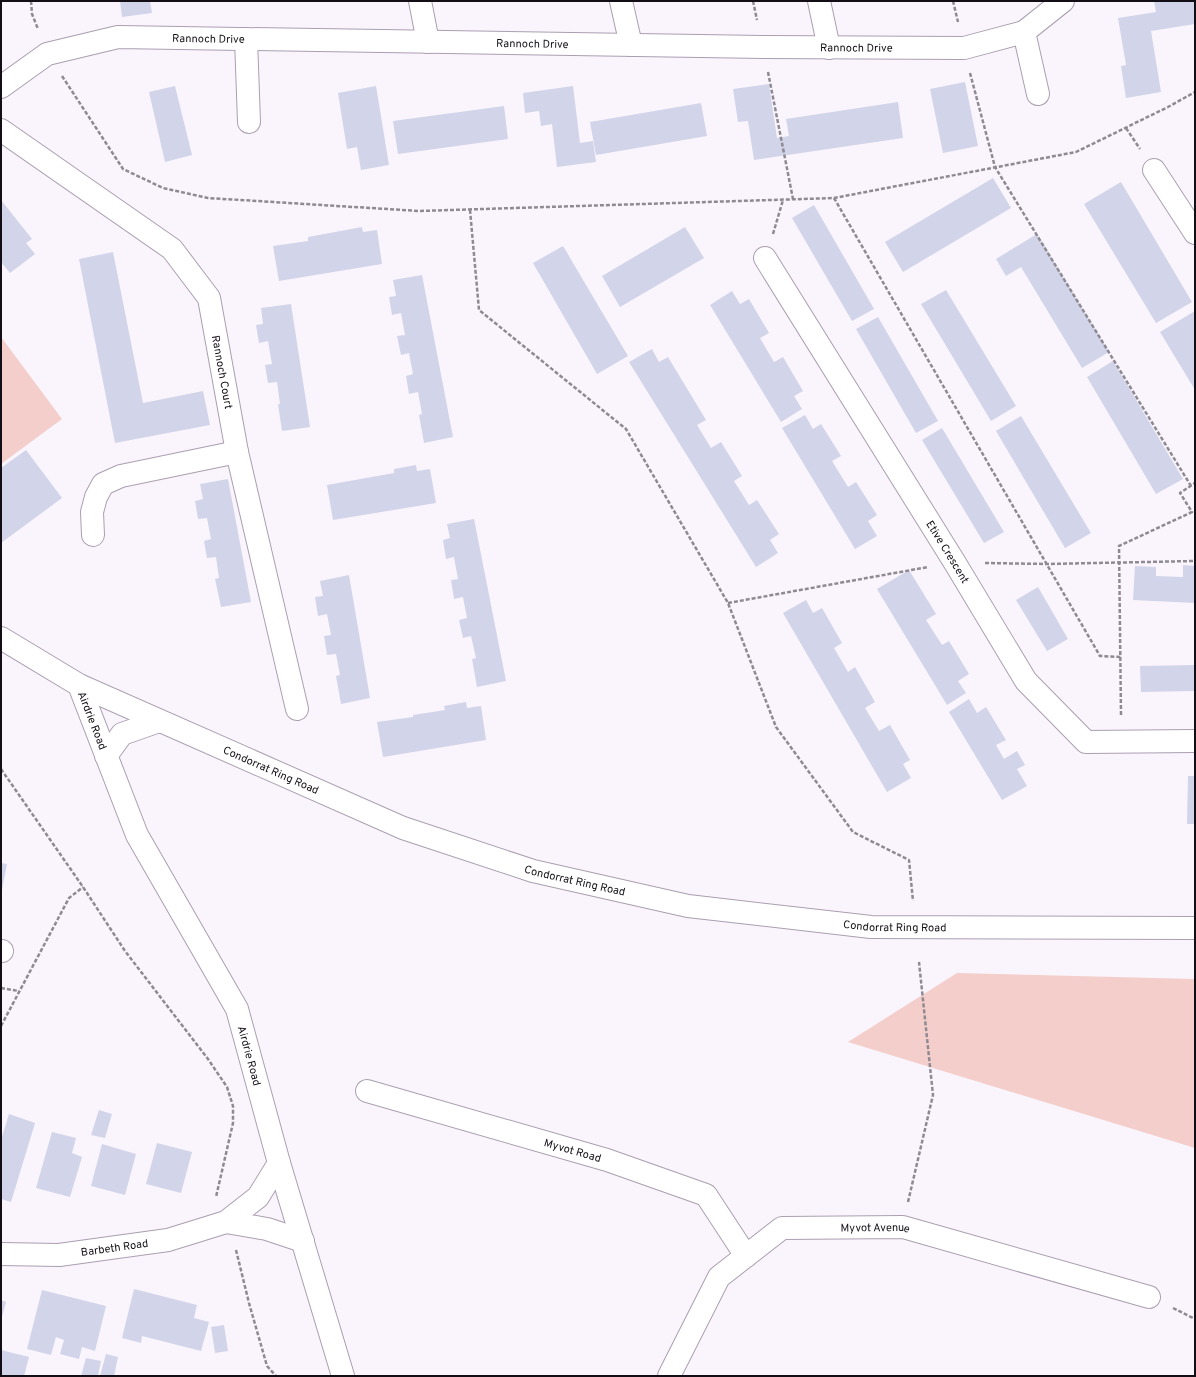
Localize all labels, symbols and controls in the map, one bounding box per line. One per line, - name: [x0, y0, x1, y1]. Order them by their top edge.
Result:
- street label: Rannoch Drive: [172, 32, 245, 47]
- street label: Rannoch Drive: [496, 37, 569, 52]
- street label: Rannoch Drive: [820, 41, 893, 56]
- street label: Rannoch Court: [208, 334, 235, 410]
- street label: Etive Crescent: [922, 518, 972, 586]
- street label: Airdrie Road: [74, 690, 109, 752]
- street label: Condorrat Ring Road: [221, 743, 321, 798]
- street label: Condorrat Ring Road: [522, 863, 627, 900]
- street label: Condorrat Ring Road: [842, 918, 947, 935]
- street label: Airdrie Road: [234, 1024, 264, 1087]
- street label: Myvot Road: [542, 1136, 603, 1166]
- street label: Myvot Avenue: [840, 1221, 912, 1237]
- street label: Barbeth Road: [80, 1237, 149, 1260]

